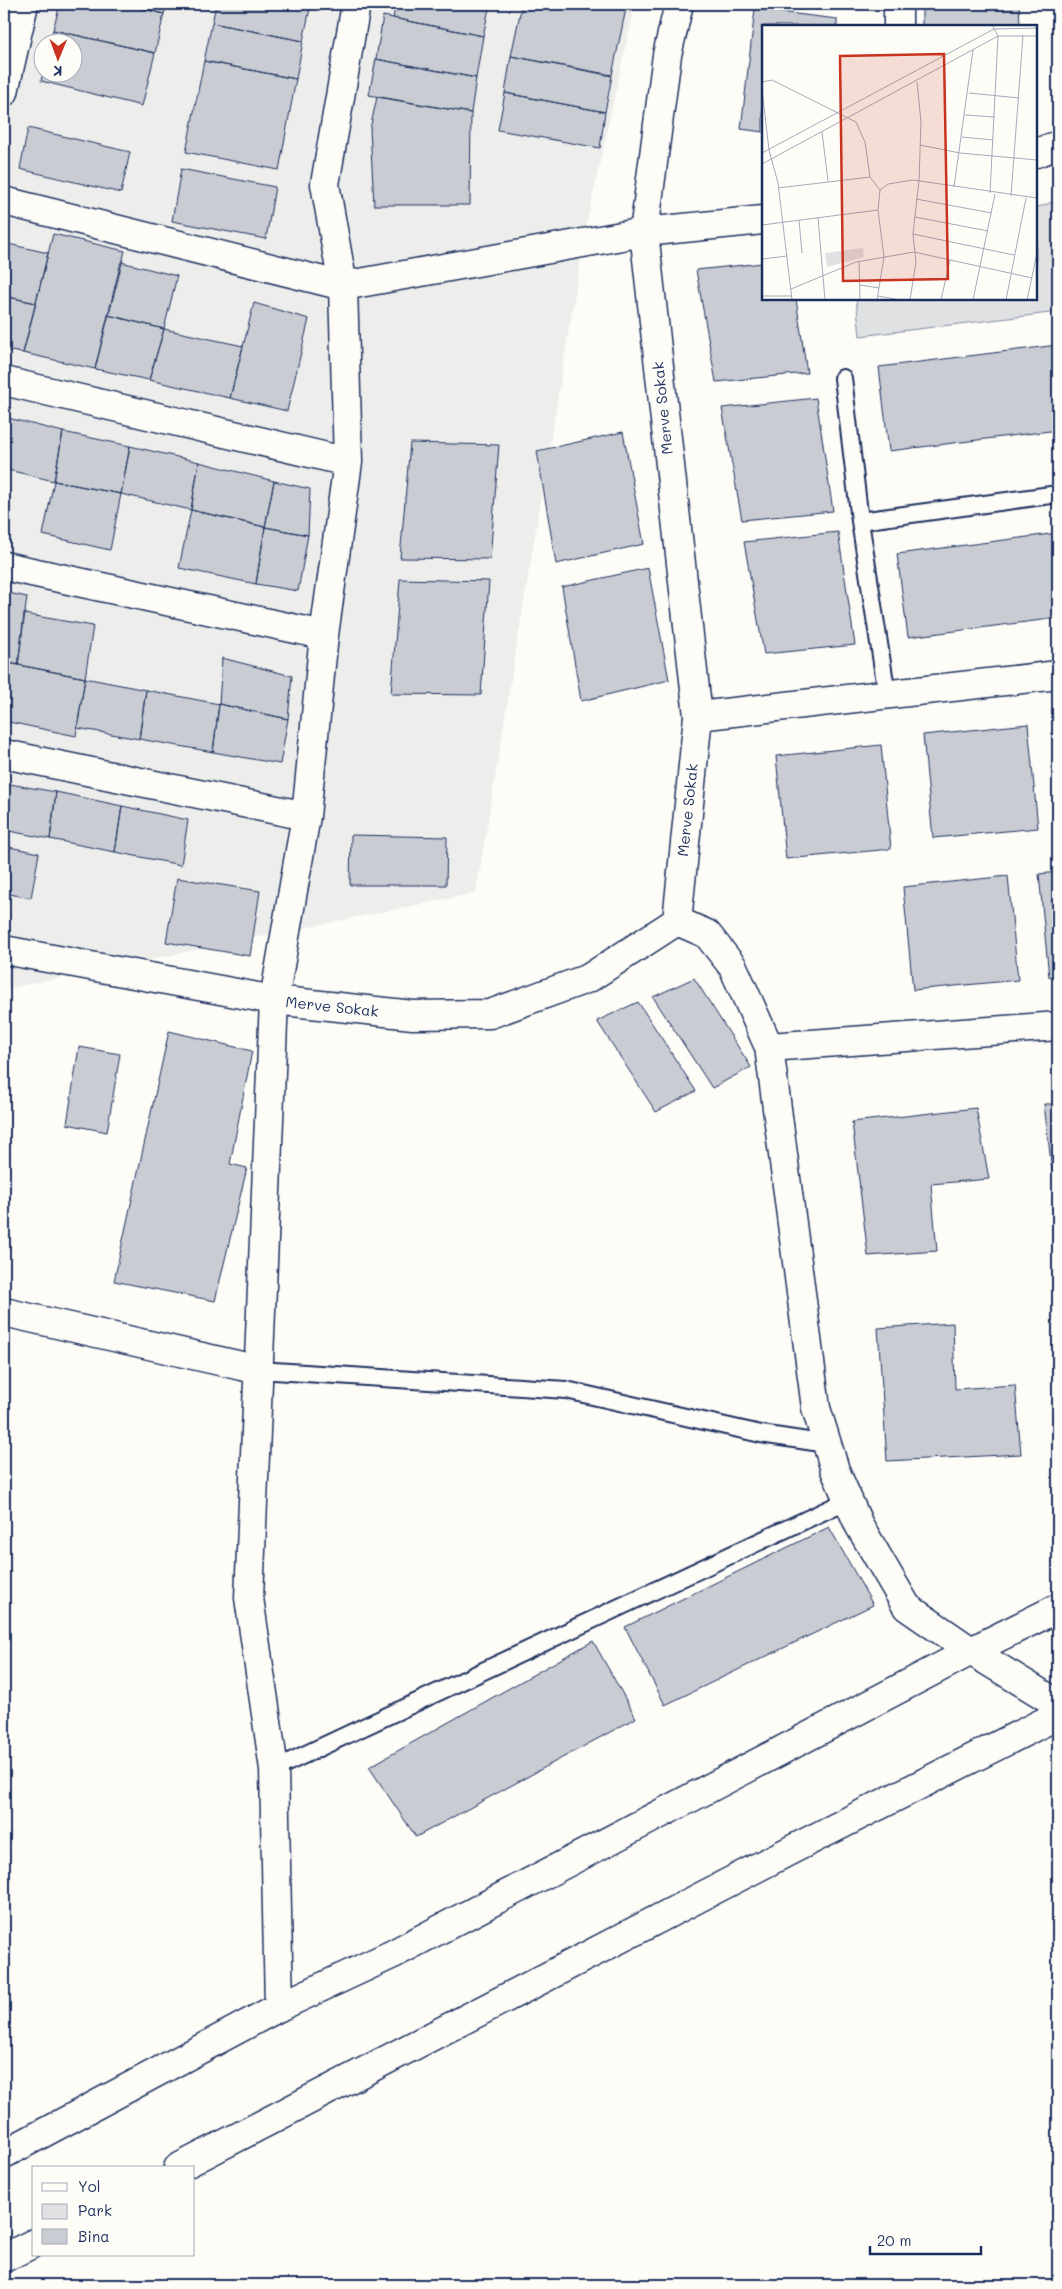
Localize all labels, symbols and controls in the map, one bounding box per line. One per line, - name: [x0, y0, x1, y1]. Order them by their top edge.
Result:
- inset map: [762, 25, 1037, 300]
- north arrow: [32, 32, 82, 82]
- text: K: [53, 62, 63, 81]
- street label: Merve Sokak: [647, 361, 677, 456]
- street label: Merve Sokak: [672, 762, 702, 857]
- street label: Merve Sokak: [285, 991, 380, 1021]
- legend: [32, 2166, 195, 2256]
- text: Yol: [78, 2176, 101, 2196]
- text: Park: [78, 2200, 112, 2220]
- scale bar: [870, 2224, 981, 2256]
- text: Bina: [78, 2226, 110, 2246]
- text: 20 m: [877, 2230, 911, 2250]

